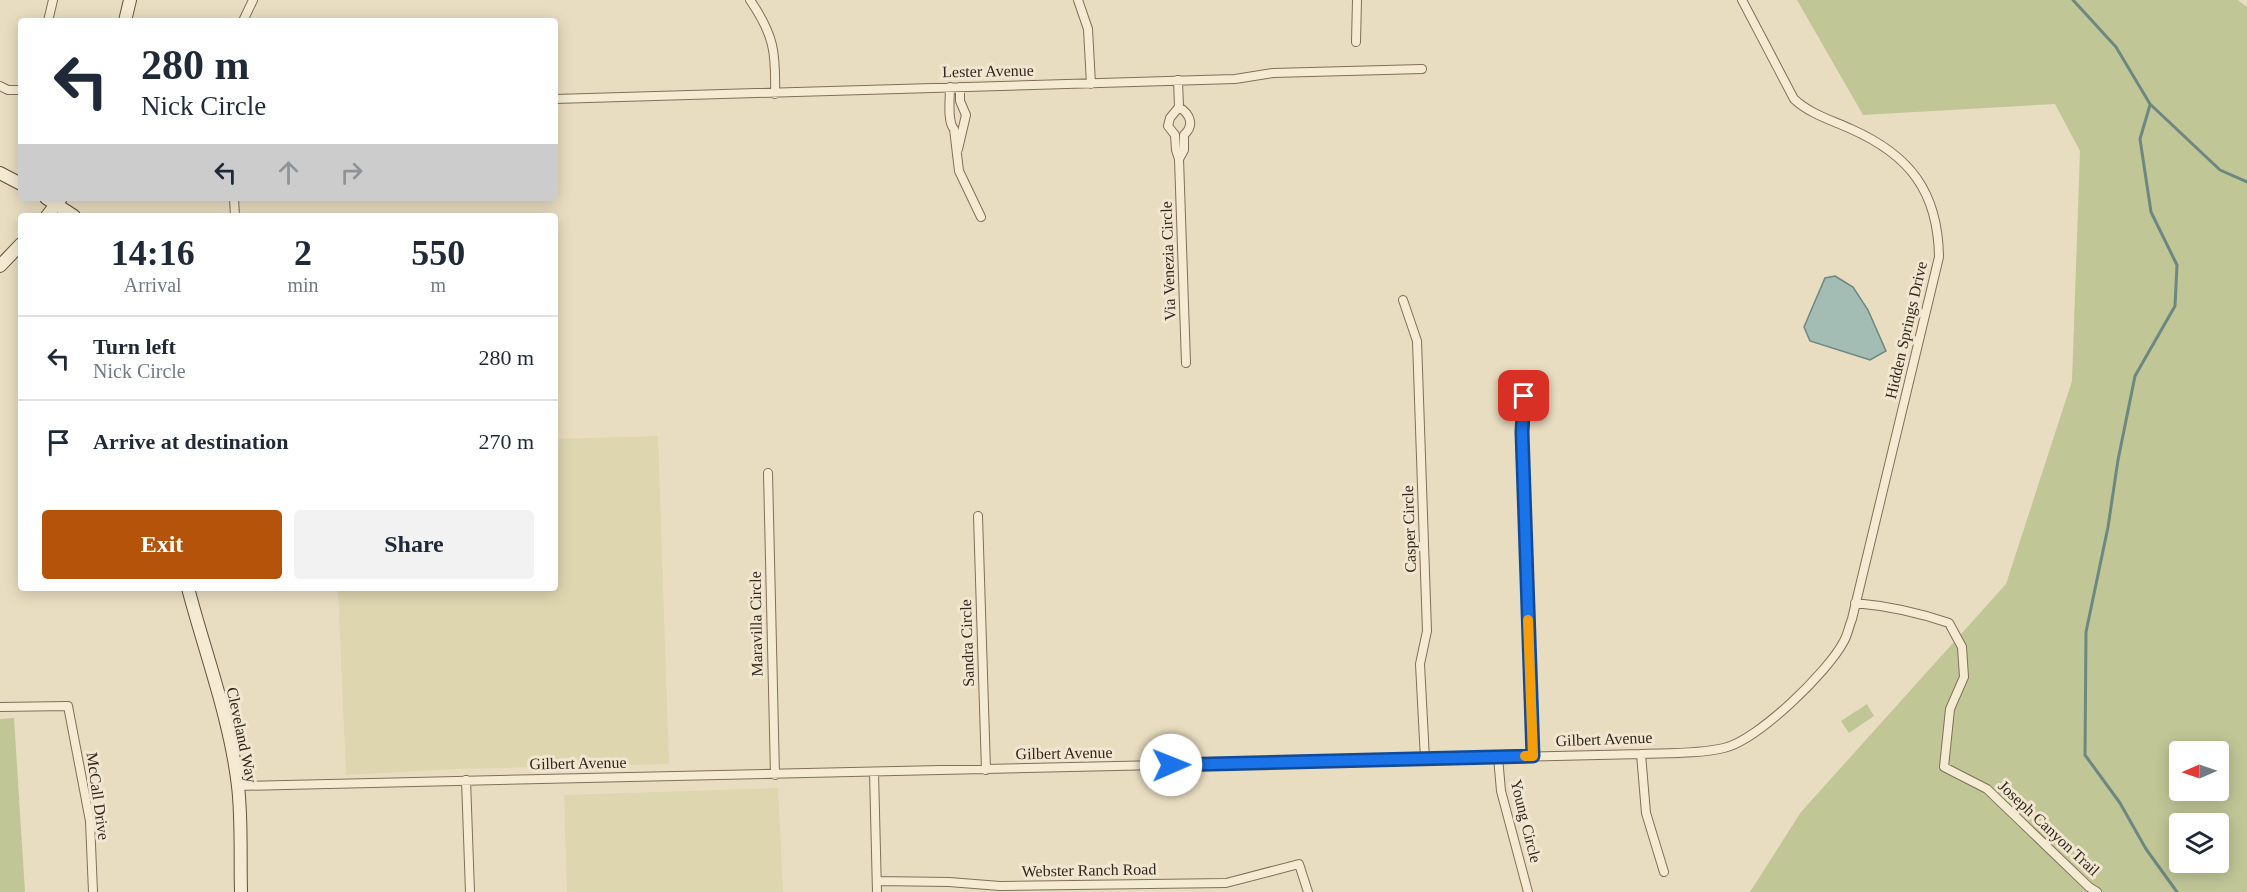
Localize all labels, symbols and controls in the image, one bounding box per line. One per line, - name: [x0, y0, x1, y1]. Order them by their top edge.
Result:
- icon: left: [42, 42, 120, 120]
- text: 280 m: [141, 42, 250, 88]
- street label: Lester Avenue: [942, 62, 1034, 80]
- text: Nick Circle: [141, 91, 266, 121]
- icon: left: [209, 156, 242, 189]
- icon: ahead: [272, 156, 305, 189]
- icon: right: [335, 156, 368, 189]
- street label: Via Venezia Circle: [1157, 201, 1179, 321]
- text: 14:16: [111, 233, 195, 273]
- text: 2: [294, 233, 312, 273]
- text: 550: [411, 233, 465, 273]
- street label: Hidden Springs Drive: [1882, 260, 1931, 401]
- text: Arrival: [124, 274, 182, 296]
- text: min: [287, 274, 319, 296]
- text: m: [431, 274, 446, 296]
- text: Turn left: [93, 334, 176, 359]
- icon: left: [42, 342, 75, 375]
- text: 280 m: [478, 345, 534, 370]
- text: Nick Circle: [93, 360, 186, 382]
- pin: [1498, 370, 1549, 421]
- icon: arrive: [1507, 379, 1540, 412]
- icon: arrive: [42, 426, 75, 459]
- text: Arrive at destination: [93, 429, 289, 454]
- text: 270 m: [478, 429, 534, 454]
- street label: Casper Circle: [1399, 485, 1420, 573]
- button: Exit: [42, 510, 282, 579]
- button: Share: [294, 510, 534, 579]
- street label: Maravilla Circle: [747, 571, 765, 677]
- street label: Sandra Circle: [957, 599, 977, 687]
- street label: Cleveland Way: [223, 686, 260, 785]
- street label: Gilbert Avenue: [1555, 729, 1653, 749]
- position arrow: [1139, 733, 1203, 797]
- north arrow: [2169, 741, 2229, 801]
- map controls: [2169, 741, 2229, 873]
- street label: Gilbert Avenue: [1015, 744, 1113, 762]
- street label: McCall Drive: [83, 751, 113, 841]
- street label: Gilbert Avenue: [529, 754, 627, 772]
- street label: Joseph Canyon Trail: [1994, 777, 2103, 880]
- street label: Young Circle: [1506, 778, 1545, 865]
- button: layers: [2169, 813, 2229, 873]
- street label: Webster Ranch Road: [1022, 860, 1156, 880]

